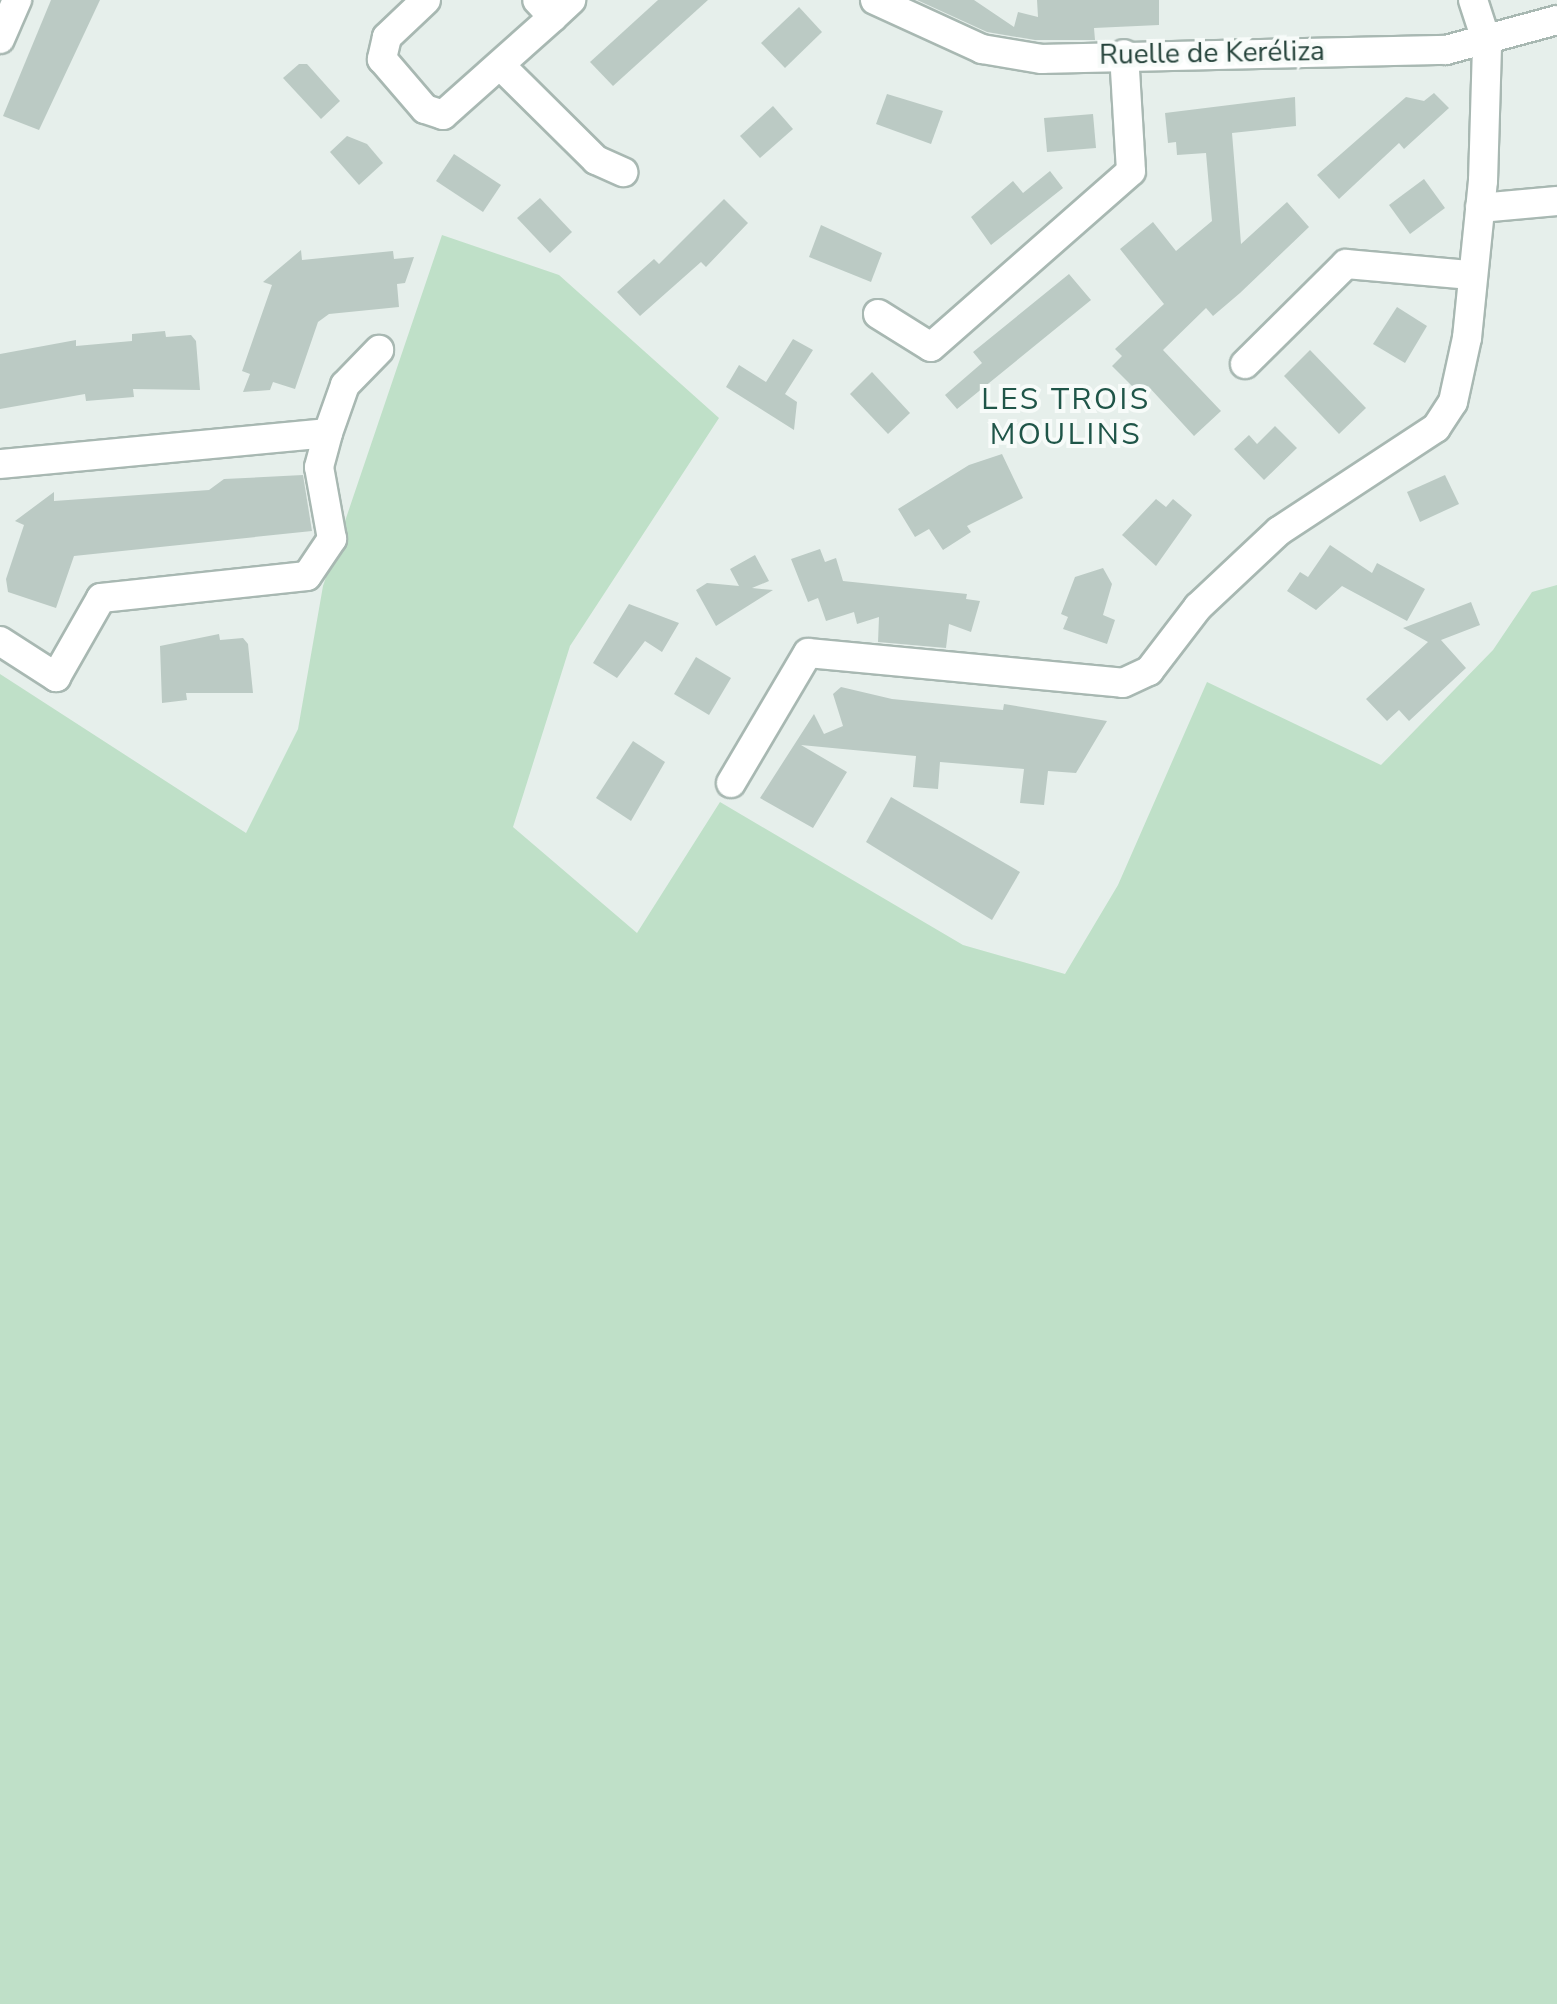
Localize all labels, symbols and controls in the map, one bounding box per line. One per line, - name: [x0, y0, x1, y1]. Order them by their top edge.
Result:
- street label: Ruelle de Keréliza: [1099, 34, 1325, 72]
- district label: LES TROIS MOULINS: [981, 382, 1151, 452]

